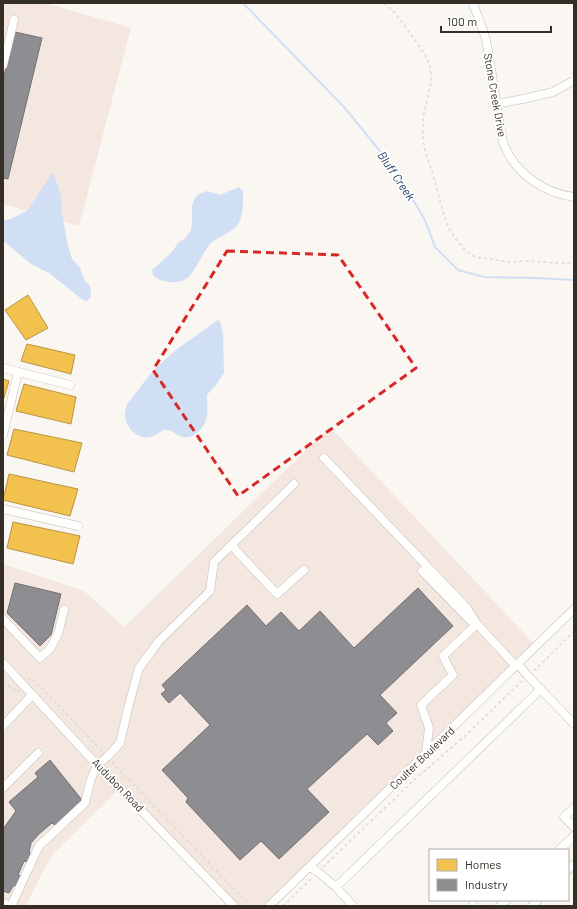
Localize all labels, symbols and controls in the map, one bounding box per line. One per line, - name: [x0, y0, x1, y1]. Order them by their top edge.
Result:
- scale bar: [441, 8, 551, 34]
- text: 100 m: [447, 14, 477, 28]
- street label: Stone Creek Drive: [482, 52, 509, 138]
- water label: Bluff Creek: [375, 148, 418, 203]
- street label: Coulter Boulevard: [387, 724, 457, 792]
- street label: Audubon Road: [90, 755, 147, 814]
- legend: [429, 849, 569, 901]
- text: Homes: [465, 857, 502, 871]
- text: Industry: [465, 877, 508, 891]

